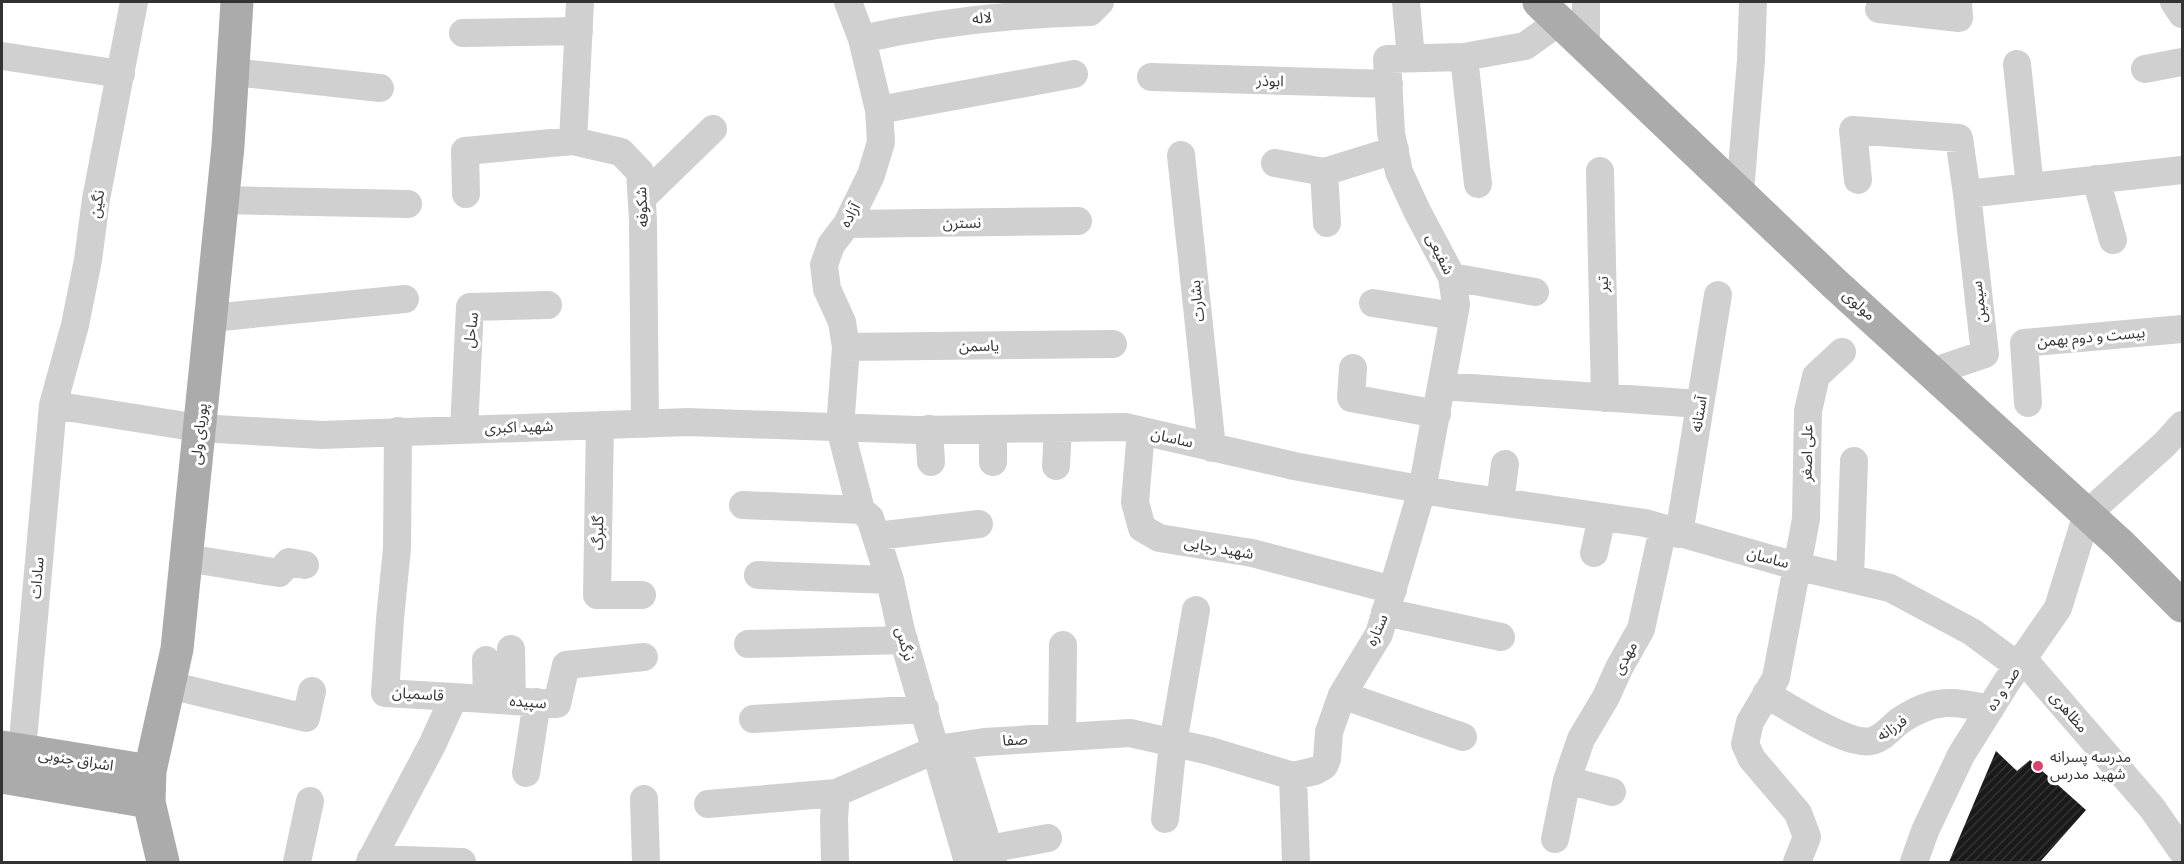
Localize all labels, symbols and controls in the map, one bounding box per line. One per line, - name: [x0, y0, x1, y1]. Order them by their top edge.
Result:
- street label: لاله: [971, 9, 993, 30]
- street label: ابوذر: [1255, 72, 1284, 92]
- street label: شکوفه: [633, 186, 654, 228]
- street label: نگین: [87, 189, 110, 220]
- street label: آزاده: [837, 199, 866, 231]
- street label: نسترن: [943, 215, 981, 234]
- street label: شفیعی: [1420, 231, 1457, 279]
- street label: تیر: [1595, 276, 1614, 293]
- street label: بشارت: [1187, 279, 1210, 323]
- street label: سیمین: [1968, 279, 1993, 324]
- street label: مولوی: [1838, 287, 1878, 326]
- street label: ساحل: [461, 311, 484, 349]
- street label: بیست و دوم بهمن: [2036, 324, 2146, 353]
- street label: یاسمن: [959, 338, 999, 357]
- street label: آستانه: [1688, 394, 1713, 434]
- street label: پوریای ولی: [188, 402, 213, 466]
- street label: شهید اکبری: [484, 418, 554, 439]
- street label: علی اصغر: [1798, 424, 1819, 483]
- street label: ساسان: [1149, 425, 1195, 454]
- street label: گلبرگ: [590, 515, 609, 550]
- street label: شهید رجایی: [1183, 534, 1255, 565]
- street label: ساسان: [1745, 545, 1791, 574]
- street label: سادات: [27, 556, 50, 600]
- street label: ستاره: [1363, 612, 1394, 649]
- street label: نرگس: [890, 625, 917, 664]
- street label: مهدی: [1610, 639, 1643, 679]
- street label: صد و ده: [1983, 664, 2025, 715]
- street label: قاسمیان: [391, 684, 445, 707]
- street label: مظاهری: [2045, 688, 2091, 738]
- street label: سپیده: [509, 693, 547, 714]
- street label: فرزانه: [1874, 712, 1912, 746]
- street label: صفا: [1002, 731, 1028, 752]
- street label: اشراق جنوبی: [37, 746, 115, 777]
- place label: مدرسه پسرانه شهید مدرس: [2050, 749, 2131, 785]
- marker: مدرسه پسرانه شهید مدرس: [2031, 759, 2045, 773]

